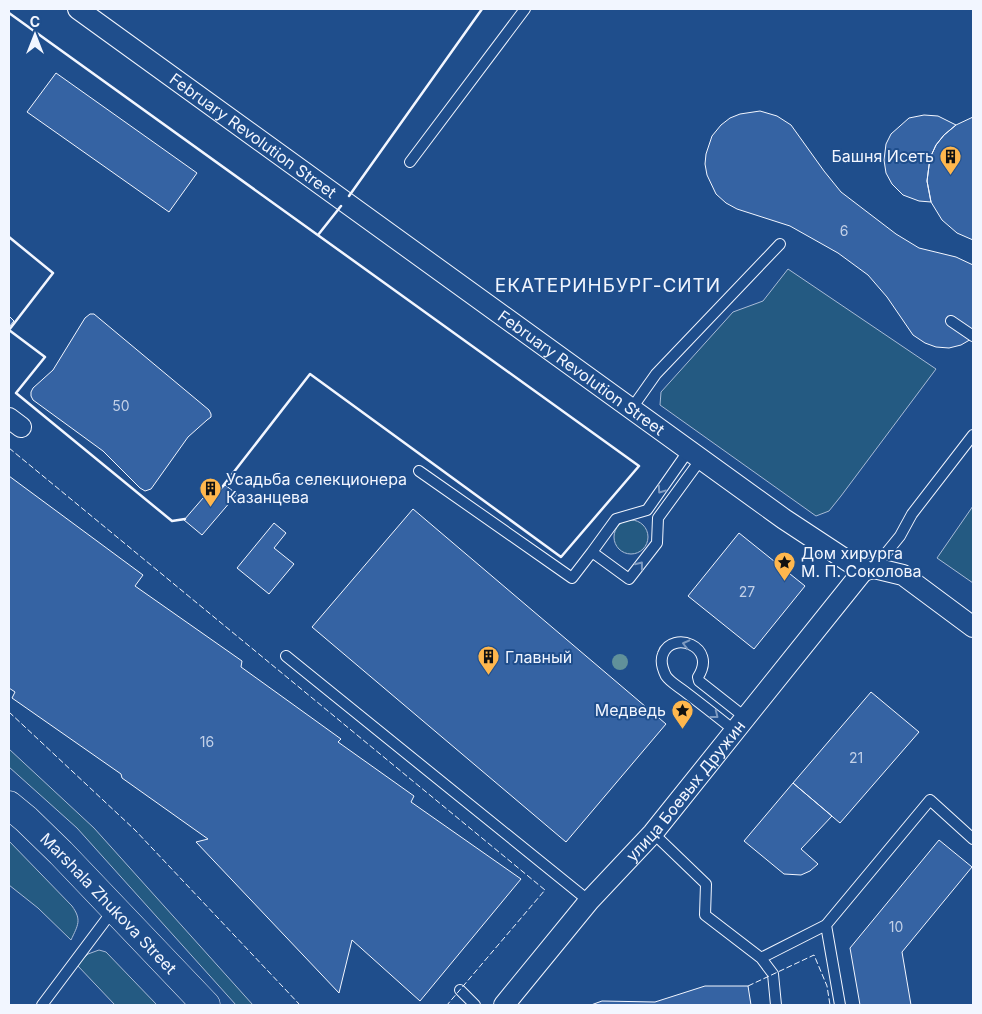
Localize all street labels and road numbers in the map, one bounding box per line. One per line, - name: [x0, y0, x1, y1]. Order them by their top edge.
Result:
- street label: February Revolution Street: [166, 69, 340, 202]
- street label: February Revolution Street: [494, 306, 669, 440]
- street label: улица Боевых Дружин: [622, 716, 749, 865]
- street label: Marshala Zhukova Street: [36, 829, 181, 978]

